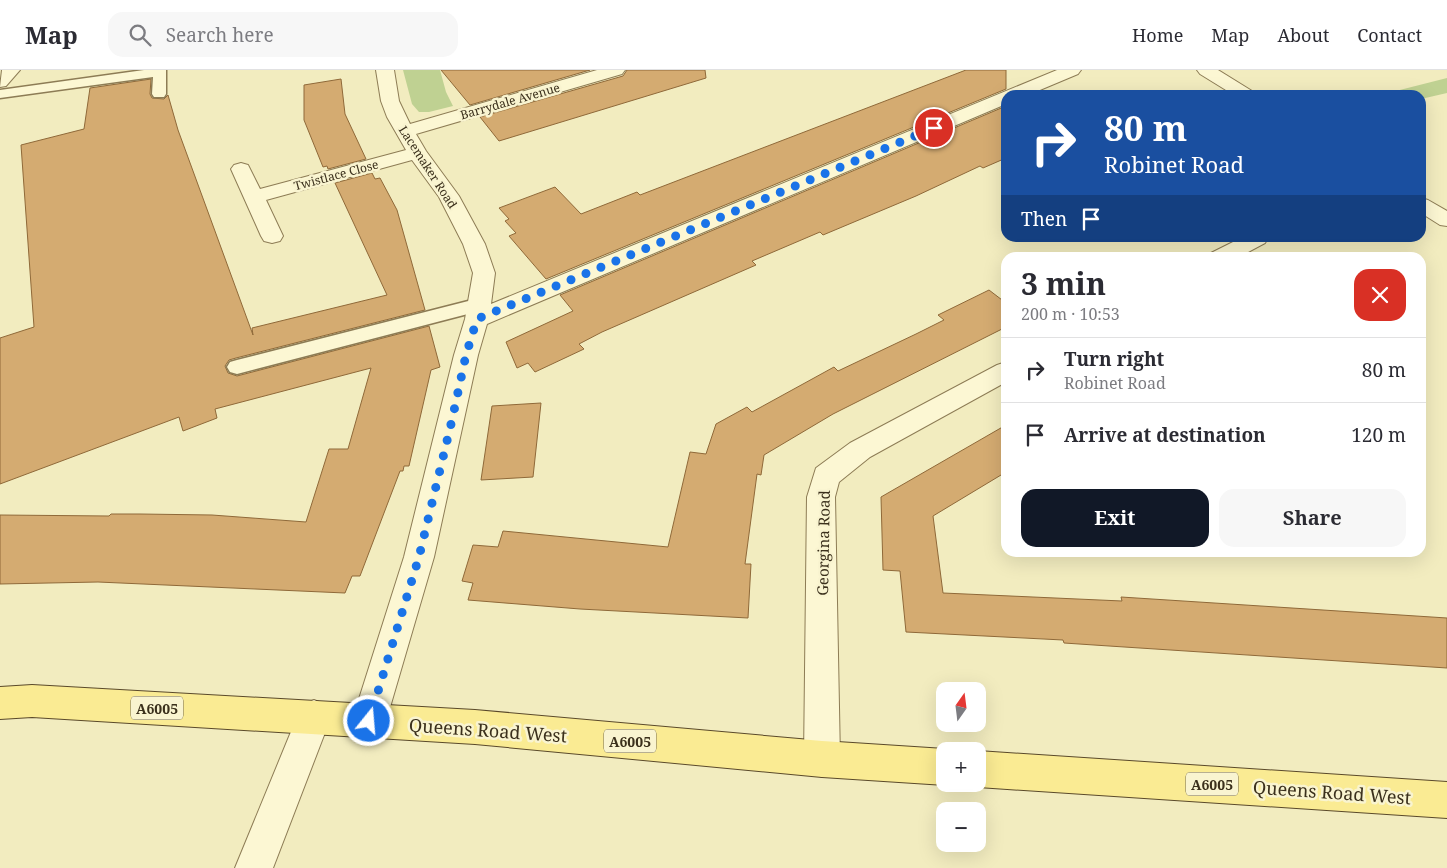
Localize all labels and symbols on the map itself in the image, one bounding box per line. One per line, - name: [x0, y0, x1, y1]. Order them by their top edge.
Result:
- street label: Barrydale Avenue: [458, 79, 562, 123]
- pin: [913, 107, 955, 149]
- street label: Lacemaker Road: [395, 122, 461, 212]
- street label: Twistlace Close: [292, 156, 380, 194]
- street label: Georgina Road: [812, 490, 834, 596]
- north arrow: [936, 682, 986, 732]
- position arrow: [342, 694, 394, 746]
- road number: A6005: [131, 696, 183, 720]
- street label: Queens Road West: [408, 713, 568, 747]
- road number: A6005: [604, 729, 656, 752]
- road number: A6005: [1186, 772, 1238, 796]
- street label: Queens Road West: [1252, 775, 1412, 809]

